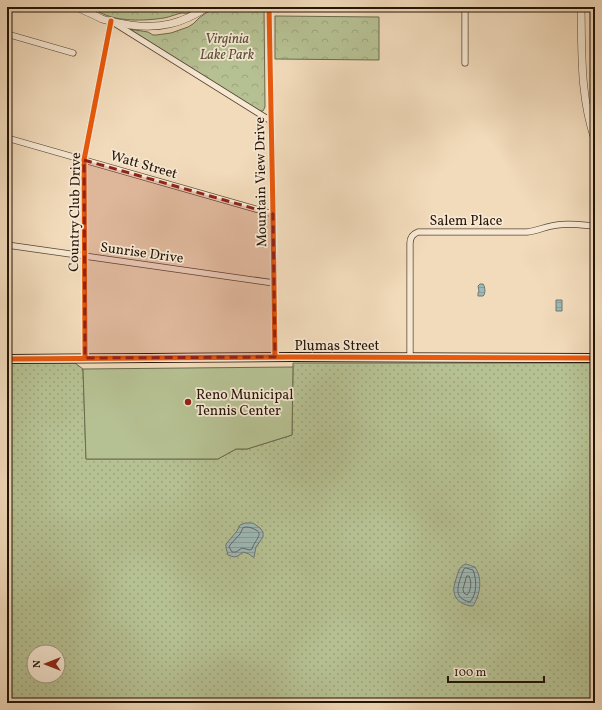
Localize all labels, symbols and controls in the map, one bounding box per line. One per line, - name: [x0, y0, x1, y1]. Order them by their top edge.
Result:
- park label: Virginia Lake Park: [200, 30, 255, 65]
- street label: Mountain View Drive: [251, 116, 272, 247]
- street label: Watt Street: [108, 147, 179, 184]
- street label: Country Club Drive: [65, 152, 86, 272]
- street label: Salem Place: [430, 212, 503, 231]
- street label: Sunrise Drive: [99, 238, 185, 269]
- street label: Plumas Street: [294, 337, 380, 356]
- place label: Reno Municipal Tennis Center: [196, 386, 293, 421]
- marker: Reno Municipal Tennis Center: [183, 397, 193, 407]
- north arrow: [26, 644, 66, 684]
- scale bar: [448, 658, 544, 684]
- text: N: [30, 660, 45, 668]
- text: 100 m: [454, 665, 487, 681]

